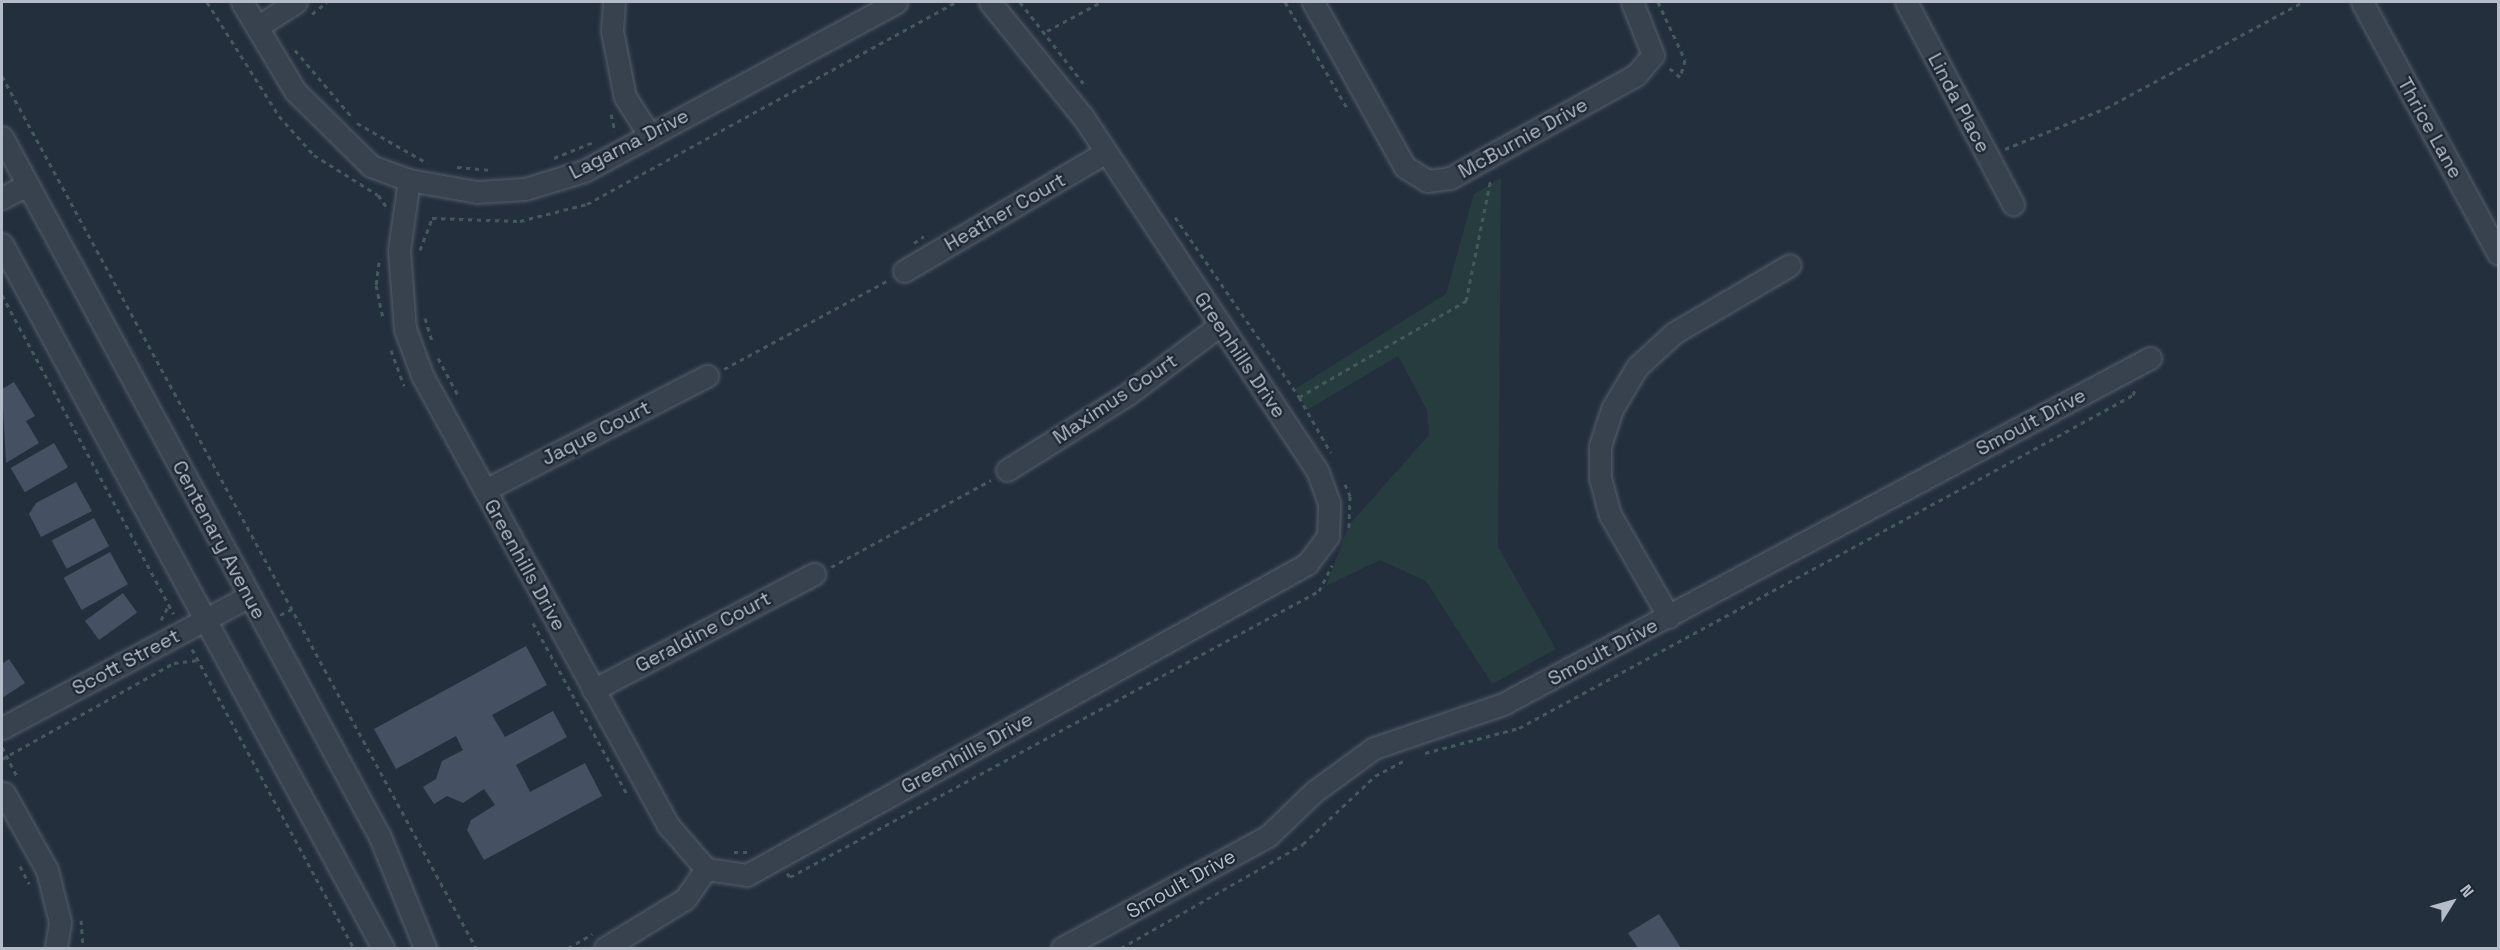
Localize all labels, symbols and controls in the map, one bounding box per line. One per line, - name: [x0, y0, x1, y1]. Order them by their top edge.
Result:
- street label: Linda Place: [1923, 49, 1995, 157]
- street label: Thrice Lane: [2392, 73, 2468, 183]
- street label: McBurnie Drive: [1454, 93, 1592, 183]
- street label: Lagarna Drive: [565, 104, 693, 184]
- street label: Heather Court: [940, 168, 1070, 256]
- street label: Greenhills Drive: [1189, 287, 1291, 423]
- street label: Maximus Court: [1048, 349, 1182, 449]
- street label: Smoult Drive: [1972, 383, 2090, 461]
- street label: Jaque Court: [538, 395, 654, 471]
- street label: Centenary Avenue: [167, 456, 271, 624]
- street label: Greenhills Drive: [479, 495, 571, 635]
- street label: Geraldine Court: [631, 586, 775, 678]
- street label: Smoult Drive: [1544, 613, 1662, 691]
- street label: Scott Street: [68, 624, 184, 700]
- street label: Greenhills Drive: [897, 707, 1037, 799]
- street label: Smoult Drive: [1122, 844, 1240, 924]
- north arrow: [2422, 872, 2482, 932]
- text: N: [2455, 880, 2478, 901]

